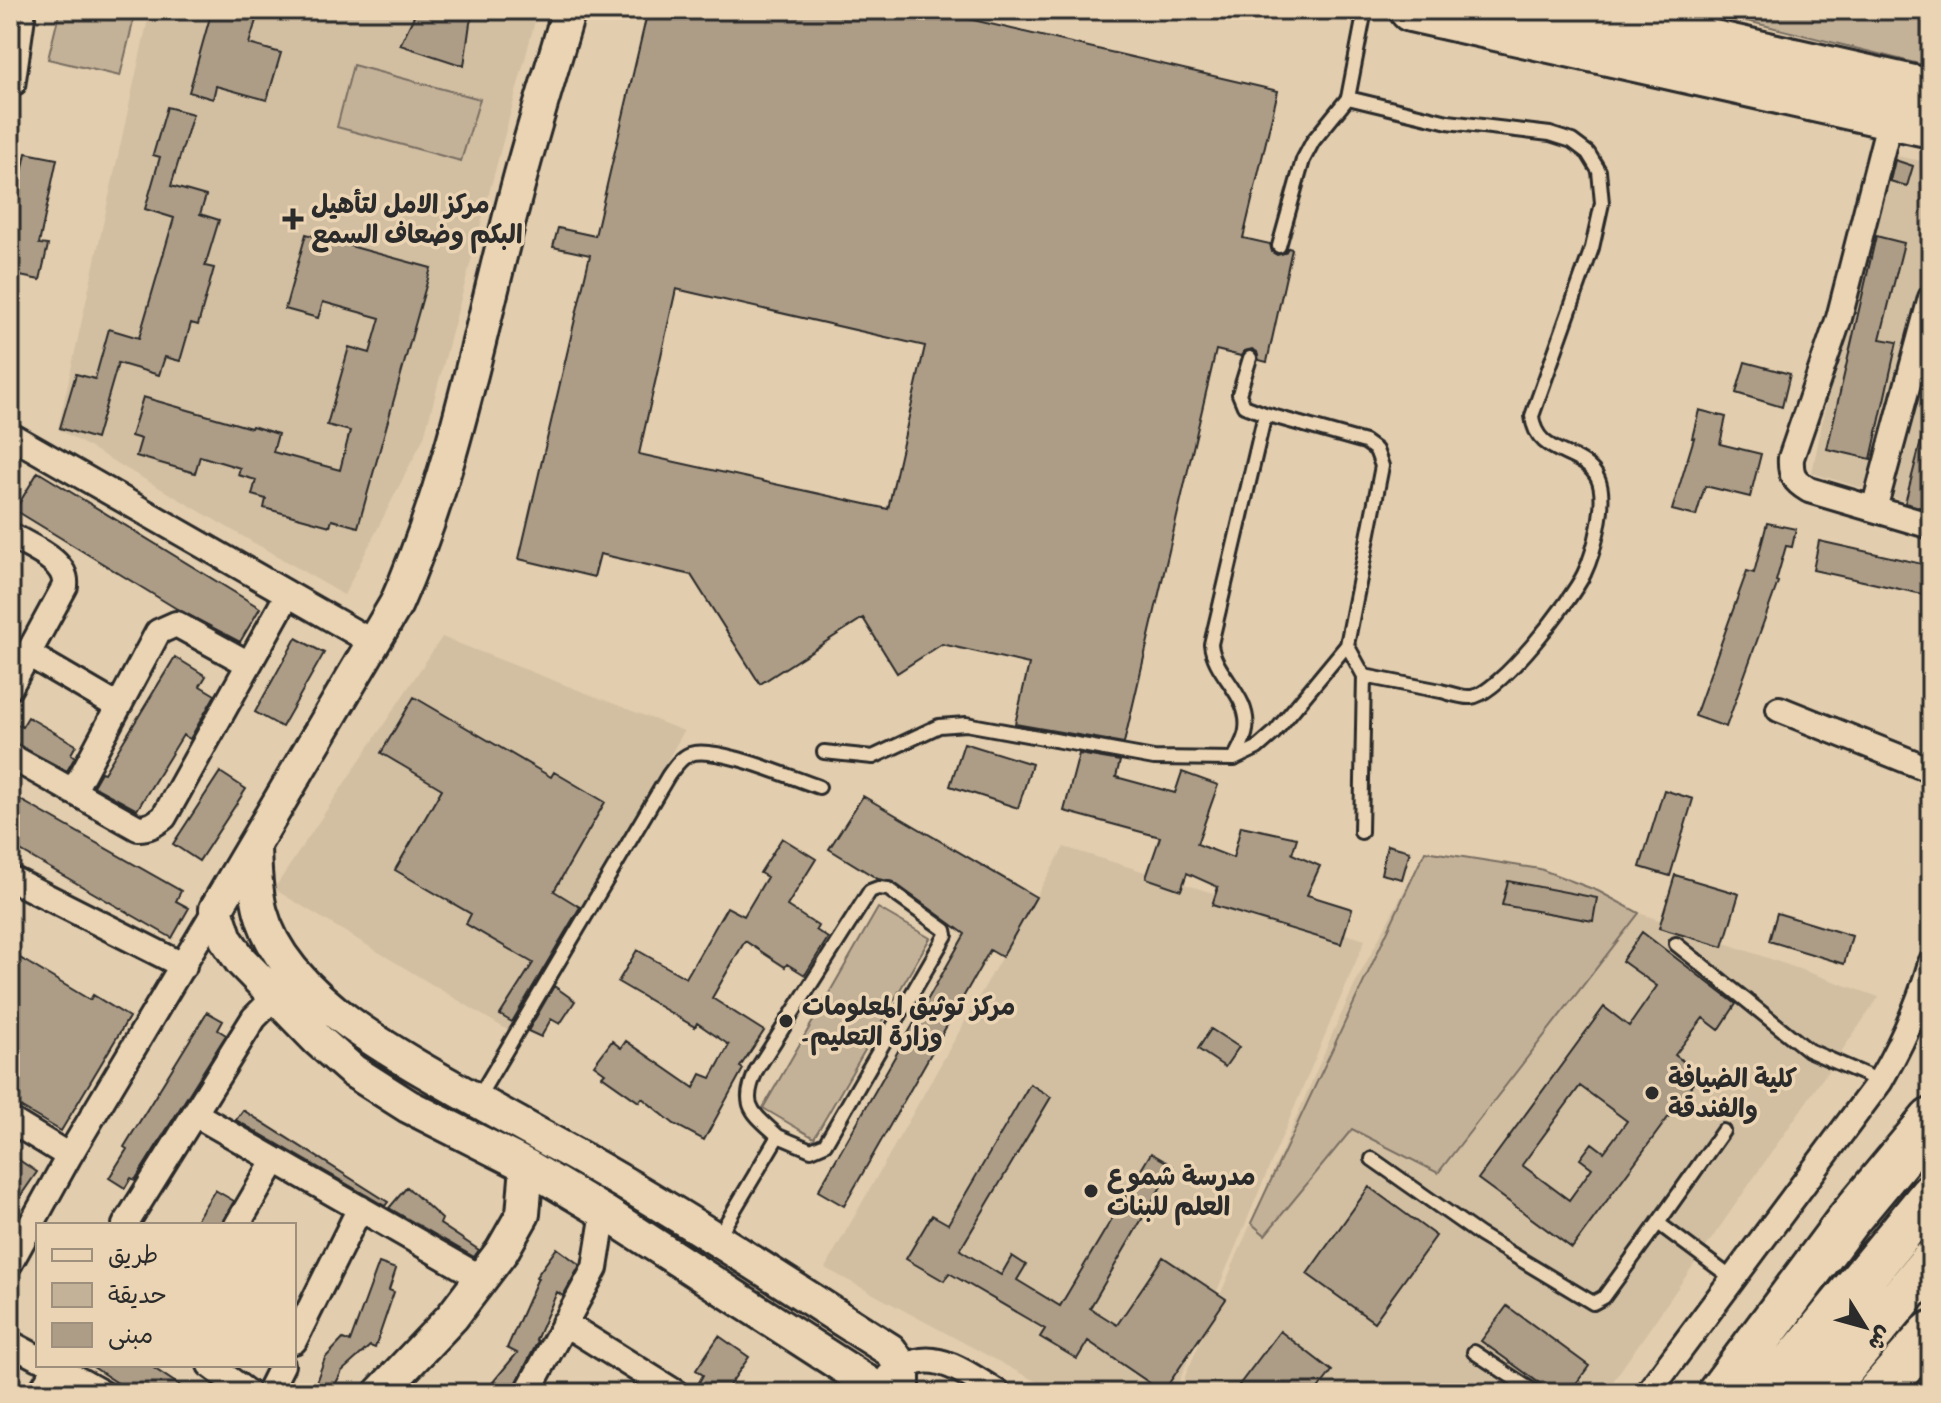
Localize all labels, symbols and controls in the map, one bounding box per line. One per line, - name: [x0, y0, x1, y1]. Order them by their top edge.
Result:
- place label: مركز الامل لتأهيل البكم وضعاف السمع: [311, 188, 523, 254]
- marker: مركز الامل لتأهيل البكم وضعاف السمع: [282, 208, 304, 230]
- place label: مركز توثيق المعلومات -وزارة التعليم: [802, 995, 1015, 1056]
- marker: مركز توثيق المعلومات -وزارة التعليم: [777, 1012, 795, 1030]
- place label: كلية الضيافة والفندقة: [1668, 1064, 1798, 1128]
- marker: كلية الضيافة والفندقة: [1643, 1084, 1661, 1102]
- place label: مدرسة شموع العلم للبنات: [1107, 1164, 1256, 1226]
- marker: مدرسة شموع العلم للبنات: [1082, 1182, 1100, 1200]
- legend: [36, 1223, 296, 1367]
- text: طريق: [108, 1244, 158, 1273]
- text: حديقة: [108, 1284, 167, 1313]
- north arrow: [1825, 1287, 1905, 1367]
- text: ش: [1860, 1319, 1895, 1354]
- text: مبنى: [108, 1324, 153, 1353]

